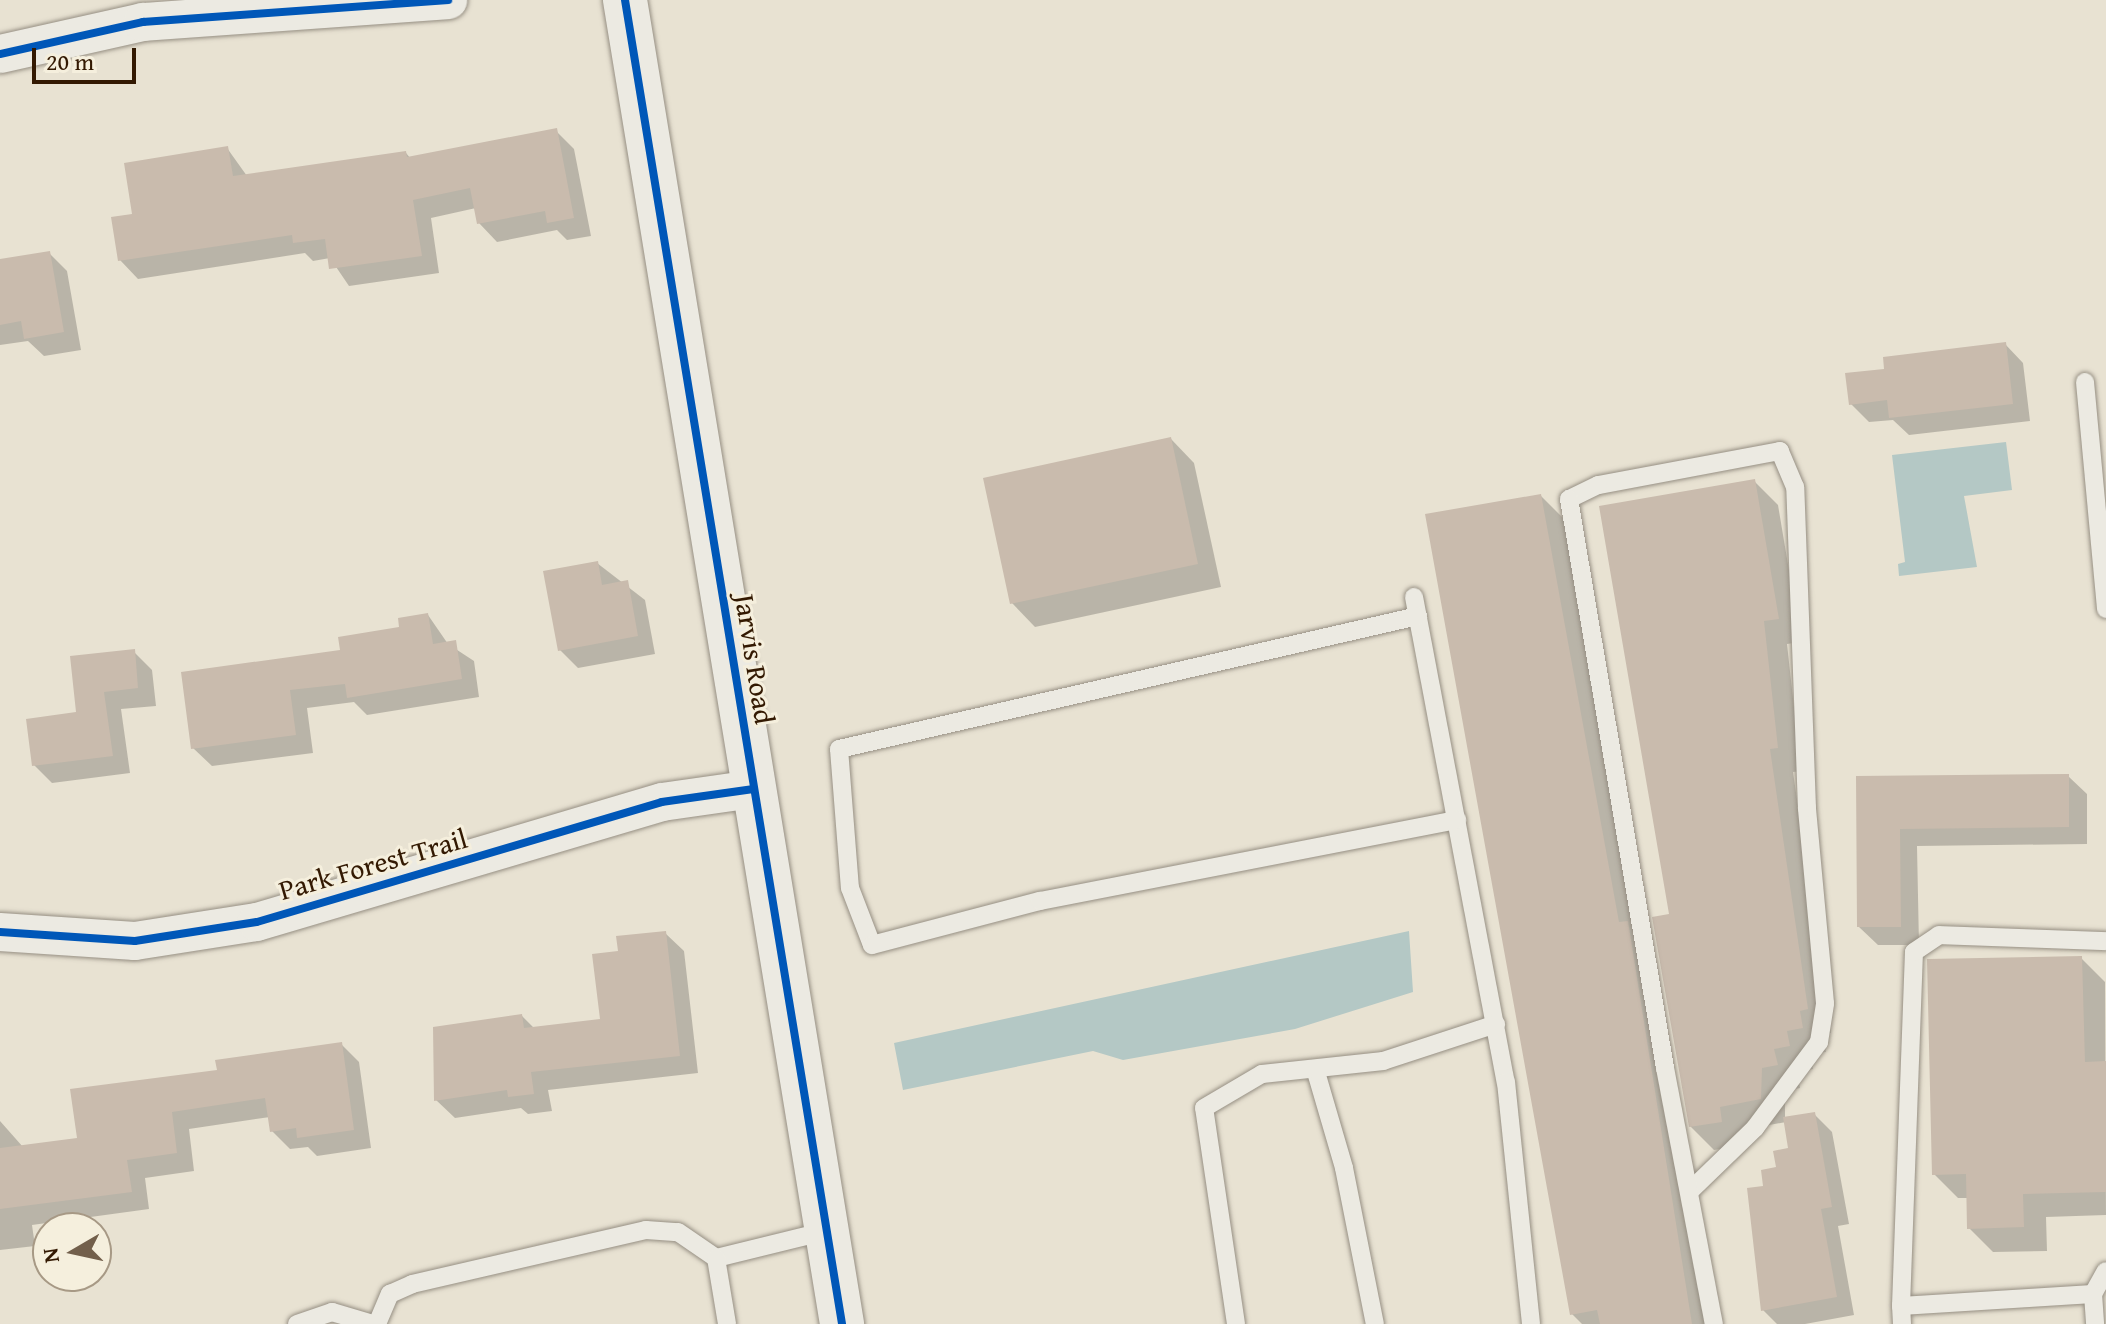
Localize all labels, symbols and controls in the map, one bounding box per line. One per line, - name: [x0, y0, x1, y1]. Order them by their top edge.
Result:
- scale bar: [36, 32, 140, 82]
- text: 20 m: [46, 44, 94, 79]
- street label: Jarvis Road: [728, 592, 782, 726]
- street label: Park Forest Trail: [275, 821, 471, 907]
- north arrow: [32, 1212, 112, 1292]
- text: N: [33, 1246, 67, 1265]

